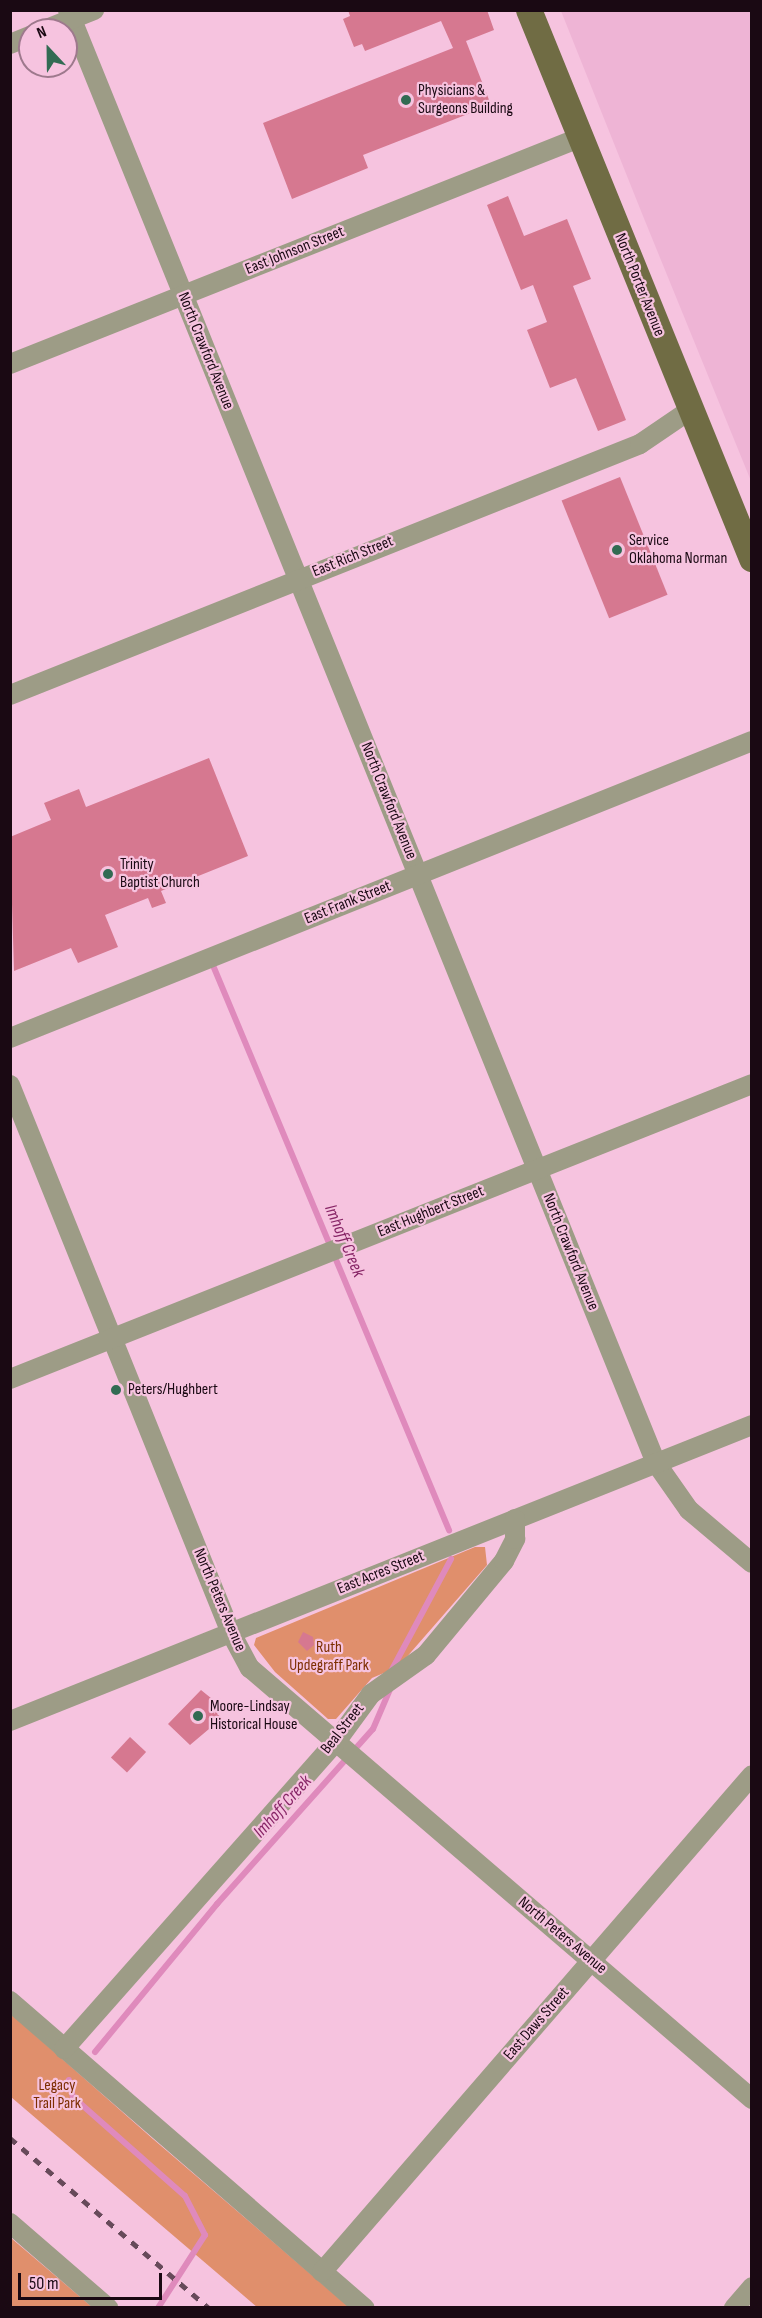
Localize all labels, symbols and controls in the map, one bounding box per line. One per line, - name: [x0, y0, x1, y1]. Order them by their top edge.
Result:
- north arrow: [18, 18, 78, 78]
- text: N: [34, 22, 49, 43]
- place label: Physicians & Surgeons Building: [418, 81, 513, 119]
- marker: Physicians & Surgeons Building: [399, 93, 413, 107]
- street label: East Johnson Street: [243, 222, 347, 280]
- street label: North Porter Avenue: [610, 231, 668, 339]
- street label: North Crawford Avenue: [173, 290, 237, 412]
- place label: Service Oklahoma Norman: [629, 531, 727, 569]
- street label: East Rich Street: [310, 532, 396, 582]
- marker: Service Oklahoma Norman: [610, 543, 624, 557]
- street label: North Crawford Avenue: [356, 740, 420, 862]
- place label: Trinity Baptist Church: [120, 855, 200, 893]
- marker: Trinity Baptist Church: [101, 867, 115, 881]
- street label: East Frank Street: [302, 877, 394, 929]
- street label: East Hughbert Street: [375, 1182, 487, 1242]
- street label: North Crawford Avenue: [538, 1191, 602, 1313]
- water label: Imhoff Creek: [319, 1201, 369, 1281]
- place label: Peters/Hughbert: [128, 1380, 218, 1400]
- marker: Peters/Hughbert: [109, 1383, 123, 1397]
- street label: North Peters Avenue: [189, 1546, 249, 1654]
- street label: East Acres Street: [335, 1547, 427, 1599]
- park label: Ruth Updegraff Park: [289, 1638, 369, 1676]
- place label: Moore-Lindsay Historical House: [210, 1697, 297, 1735]
- street label: Beal Street: [317, 1700, 369, 1758]
- marker: Moore-Lindsay Historical House: [191, 1709, 205, 1723]
- water label: Imhoff Creek: [249, 1771, 317, 1843]
- street label: North Peters Avenue: [514, 1893, 610, 1979]
- street label: East Daws Street: [500, 1984, 574, 2064]
- park label: Legacy Trail Park: [33, 2076, 81, 2114]
- scale bar: [21, 2261, 165, 2299]
- text: 50 m: [29, 2273, 59, 2294]

